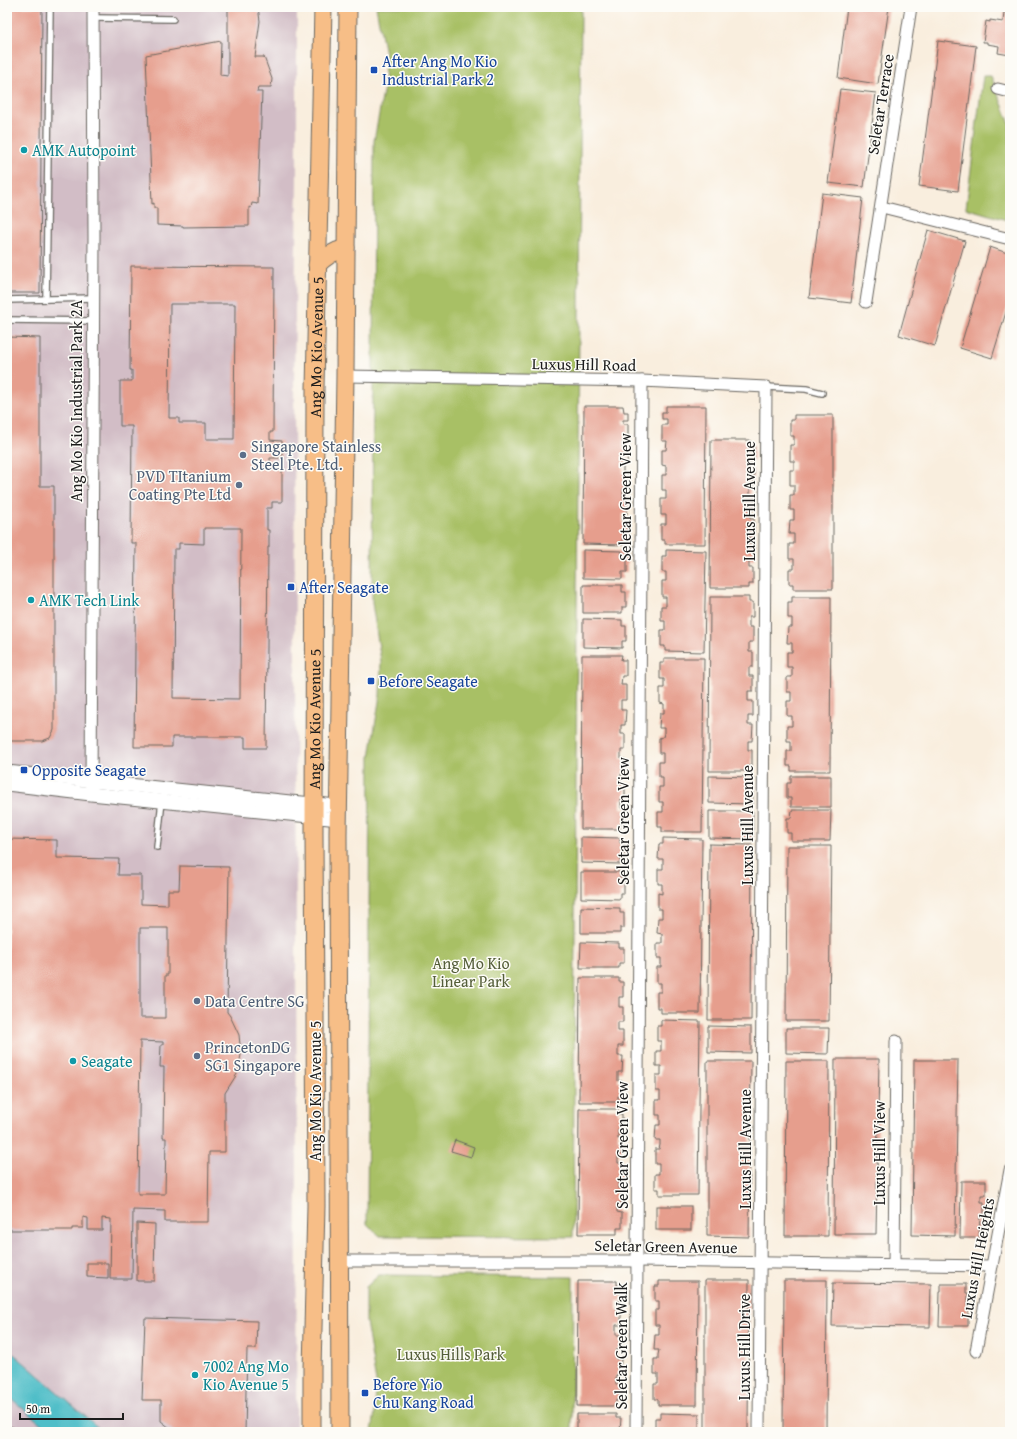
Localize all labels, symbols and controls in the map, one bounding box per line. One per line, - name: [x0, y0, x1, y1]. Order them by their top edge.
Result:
- place label: After Ang Mo Kio Industrial Park 2: [382, 49, 497, 91]
- street label: Seletar Terrace: [860, 52, 900, 156]
- marker: After Ang Mo Kio Industrial Park 2: [369, 65, 379, 75]
- place label: AMK Autopoint: [32, 138, 136, 162]
- marker: AMK Autopoint: [19, 145, 29, 155]
- street label: Ang Mo Kio Avenue 5: [303, 276, 329, 418]
- street label: Ang Mo Kio Industrial Park 2A: [64, 300, 88, 502]
- street label: Luxus Hill Road: [532, 351, 637, 377]
- street label: Seletar Green View: [613, 432, 637, 561]
- place label: Singapore Stainless Steel Pte. Ltd.: [251, 434, 381, 476]
- street label: Luxus Hill Avenue: [737, 441, 761, 561]
- marker: Singapore Stainless Steel Pte. Ltd.: [238, 450, 248, 460]
- place label: PVD TItanium Coating Pte Ltd: [129, 464, 231, 506]
- marker: PVD TItanium Coating Pte Ltd: [234, 480, 244, 490]
- place label: After Seagate: [299, 575, 389, 599]
- marker: After Seagate: [286, 582, 296, 592]
- place label: AMK Tech Link: [39, 588, 140, 612]
- marker: AMK Tech Link: [26, 595, 36, 605]
- street label: Ang Mo Kio Avenue 5: [302, 648, 326, 790]
- place label: Before Seagate: [379, 669, 478, 693]
- marker: Before Seagate: [366, 676, 376, 686]
- street label: Seletar Green View: [611, 756, 635, 885]
- place label: Opposite Seagate: [32, 758, 146, 782]
- marker: Opposite Seagate: [19, 765, 29, 775]
- street label: Luxus Hill Avenue: [735, 765, 759, 885]
- park label: Ang Mo Kio Linear Park: [432, 951, 511, 993]
- place label: Data Centre SG: [205, 989, 305, 1013]
- marker: Data Centre SG: [192, 996, 202, 1006]
- street label: Ang Mo Kio Avenue 5: [303, 1020, 327, 1162]
- place label: PrincetonDG SG1 Singapore: [205, 1035, 301, 1077]
- place label: Seagate: [81, 1049, 133, 1073]
- marker: PrincetonDG SG1 Singapore: [192, 1051, 202, 1061]
- marker: Seagate: [68, 1056, 78, 1066]
- street label: Seletar Green View: [610, 1080, 634, 1209]
- street label: Luxus Hill Avenue: [733, 1089, 757, 1209]
- street label: Luxus Hill View: [867, 1100, 891, 1205]
- street label: Luxus Hill Heights: [954, 1196, 1000, 1320]
- street label: Seletar Green Avenue: [594, 1233, 738, 1259]
- street label: Seletar Green Walk: [609, 1282, 633, 1410]
- street label: Luxus Hill Drive: [732, 1294, 756, 1400]
- park label: Luxus Hills Park: [397, 1342, 506, 1366]
- place label: 7002 Ang Mo Kio Avenue 5: [203, 1354, 289, 1396]
- marker: 7002 Ang Mo Kio Avenue 5: [190, 1370, 200, 1380]
- place label: Before Yio Chu Kang Road: [373, 1372, 474, 1414]
- marker: Before Yio Chu Kang Road: [360, 1388, 370, 1398]
- scale bar: [20, 1395, 123, 1421]
- text: 50 m: [26, 1400, 50, 1417]

